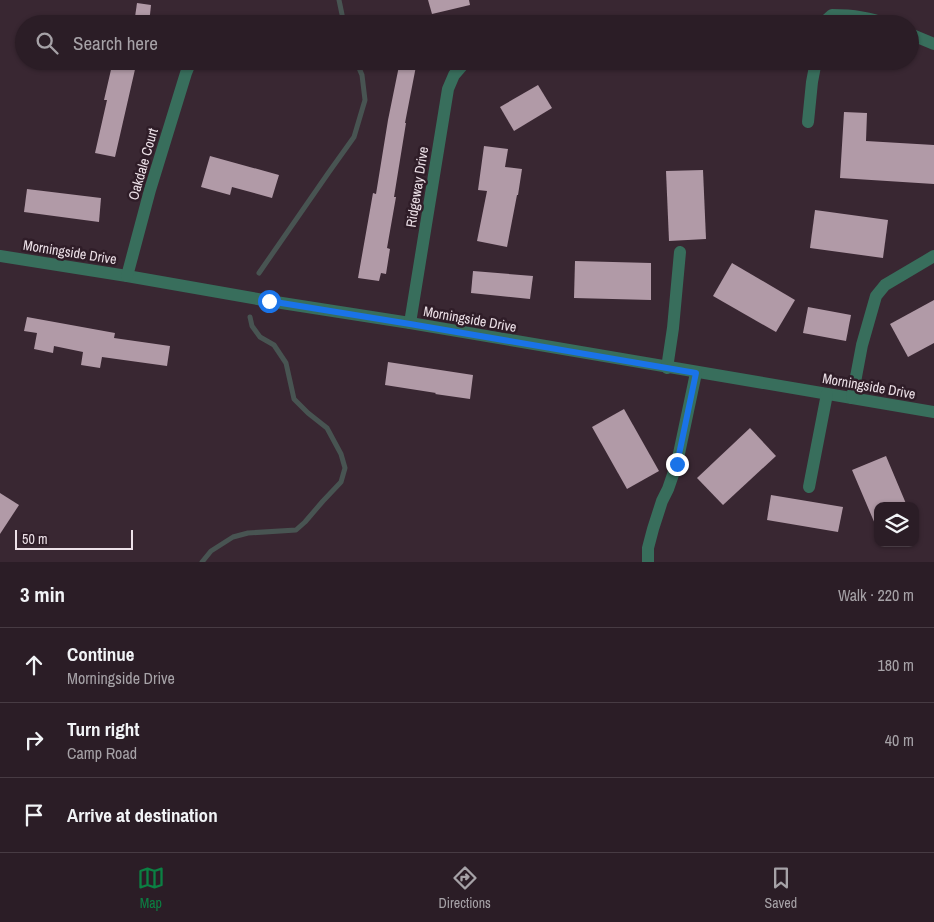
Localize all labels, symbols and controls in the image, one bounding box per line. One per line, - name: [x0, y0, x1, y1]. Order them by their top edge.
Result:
- search box: [15, 15, 919, 70]
- icon: search: [33, 29, 61, 57]
- text: Search here: [73, 30, 158, 56]
- street label: Oakdale Court: [124, 126, 162, 202]
- street label: Ridgeway Drive: [402, 145, 432, 229]
- street label: Morningside Drive: [22, 236, 118, 268]
- route start: [258, 290, 281, 313]
- street label: Morningside Drive: [422, 302, 518, 336]
- street label: Morningside Drive: [821, 369, 917, 403]
- route end: [666, 453, 689, 476]
- map controls: [874, 502, 919, 547]
- button: layers: [874, 502, 919, 547]
- scale bar: [15, 527, 132, 550]
- text: 50 m: [22, 530, 48, 548]
- text: 3 min: [20, 580, 65, 609]
- text: Walk · 220 m: [838, 584, 914, 606]
- text: Continue: [67, 641, 135, 667]
- icon: ahead: [20, 651, 48, 679]
- text: 180 m: [878, 654, 914, 676]
- text: Morningside Drive: [67, 667, 175, 689]
- text: Turn right: [67, 716, 139, 742]
- icon: right: [20, 726, 48, 754]
- text: 40 m: [885, 729, 914, 751]
- text: Camp Road: [67, 742, 137, 764]
- icon: arrive: [20, 801, 48, 829]
- text: Arrive at destination: [67, 802, 218, 828]
- tab: Map: [137, 864, 165, 912]
- tab: Directions: [439, 864, 491, 912]
- tab: Saved: [765, 864, 797, 912]

